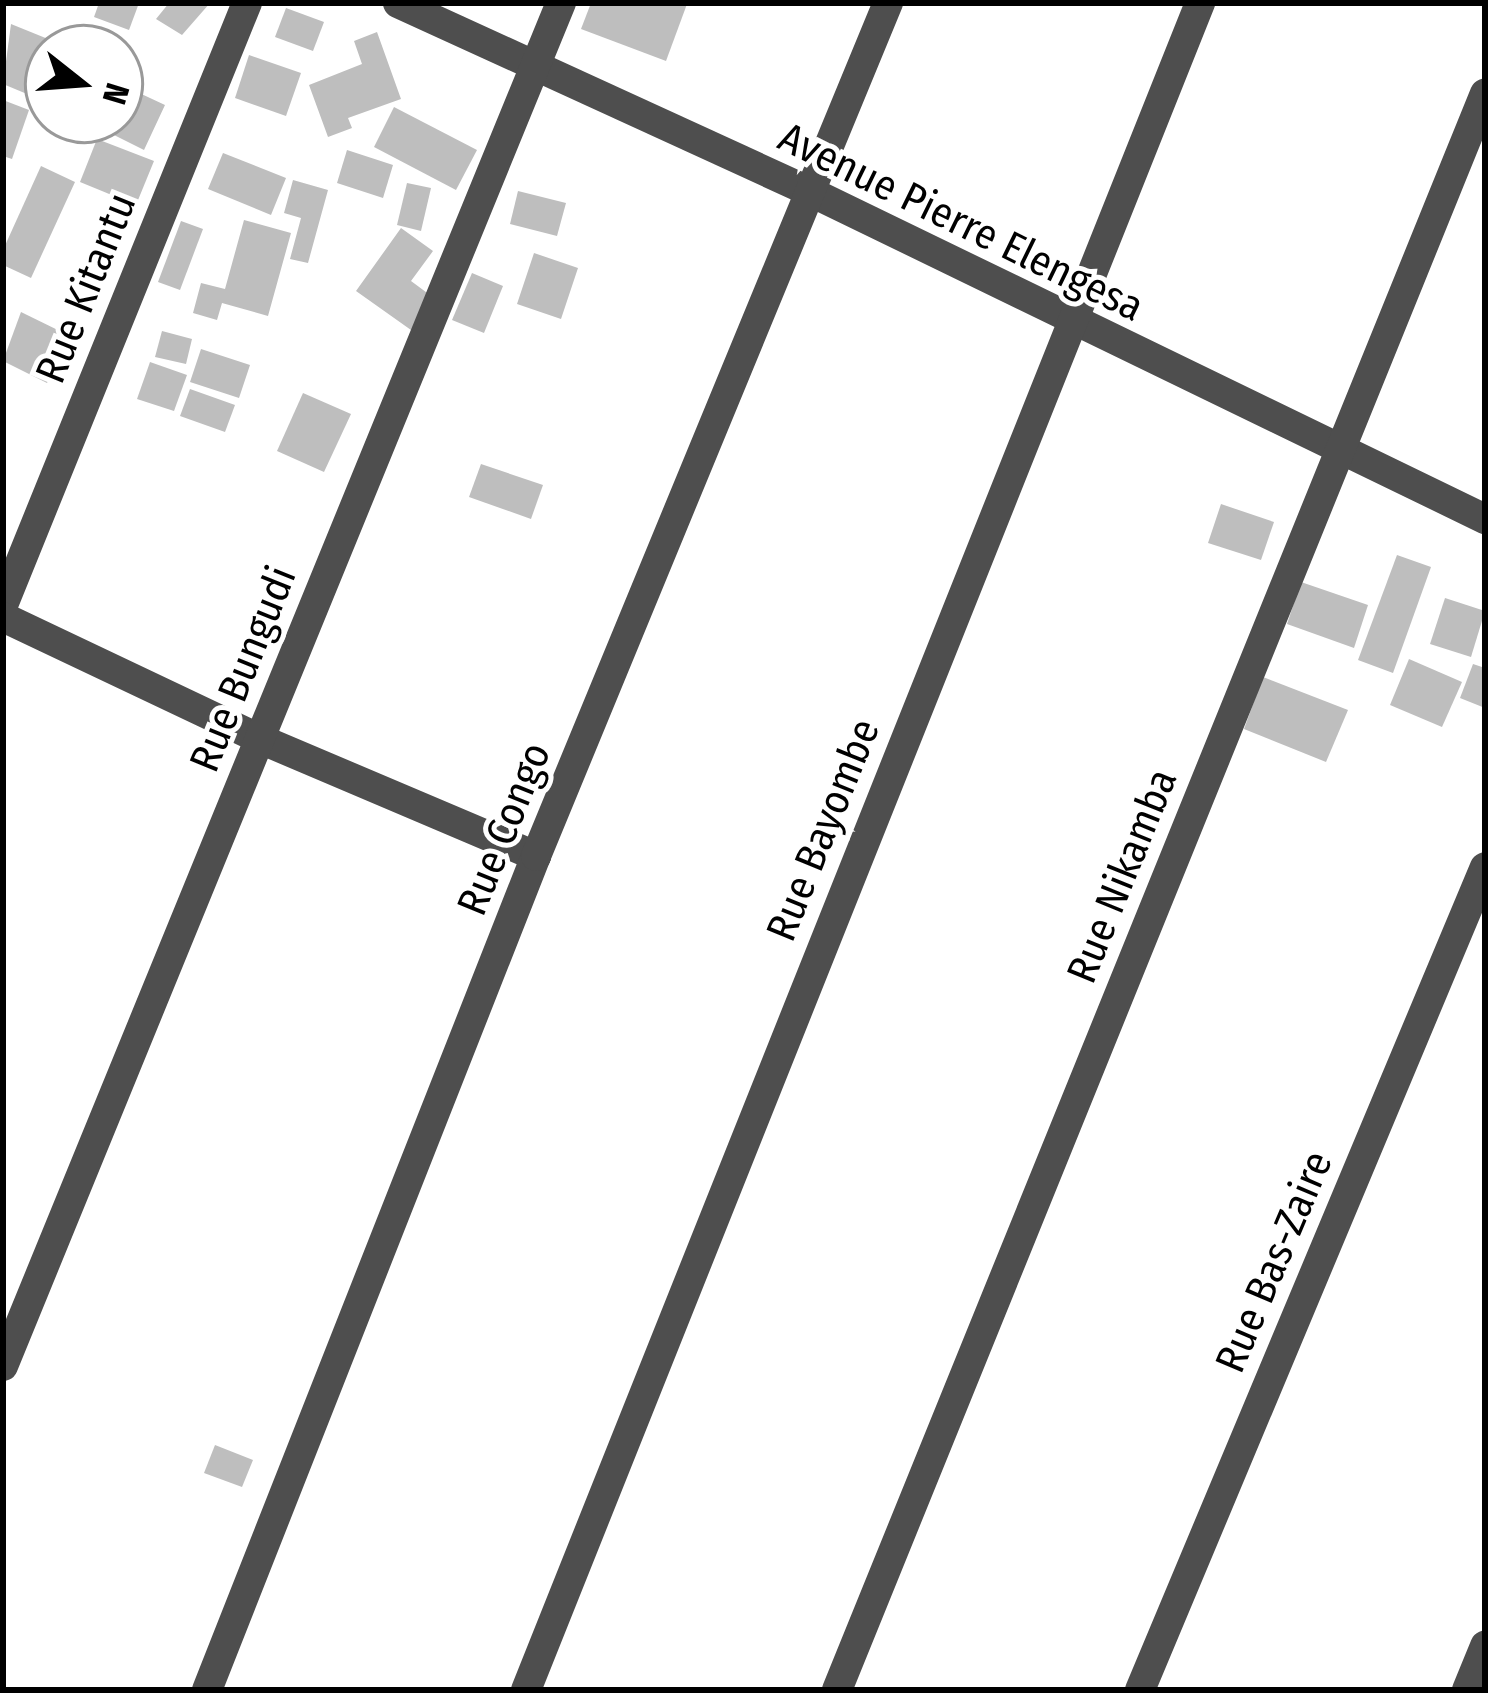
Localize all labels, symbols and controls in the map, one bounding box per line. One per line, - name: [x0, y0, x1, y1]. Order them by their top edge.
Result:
- north arrow: [24, 24, 144, 144]
- text: N: [94, 78, 138, 109]
- street label: Avenue Pierre Elengesa: [770, 112, 1152, 332]
- street label: Rue Kitantu: [25, 186, 147, 390]
- street label: Rue Bungudi: [179, 559, 307, 779]
- street label: Rue Bayombe: [756, 712, 890, 948]
- street label: Rue Congo: [447, 735, 561, 923]
- street label: Rue Nikamba: [1056, 762, 1188, 990]
- street label: Rue Bas-Zaire: [1205, 1144, 1343, 1380]

